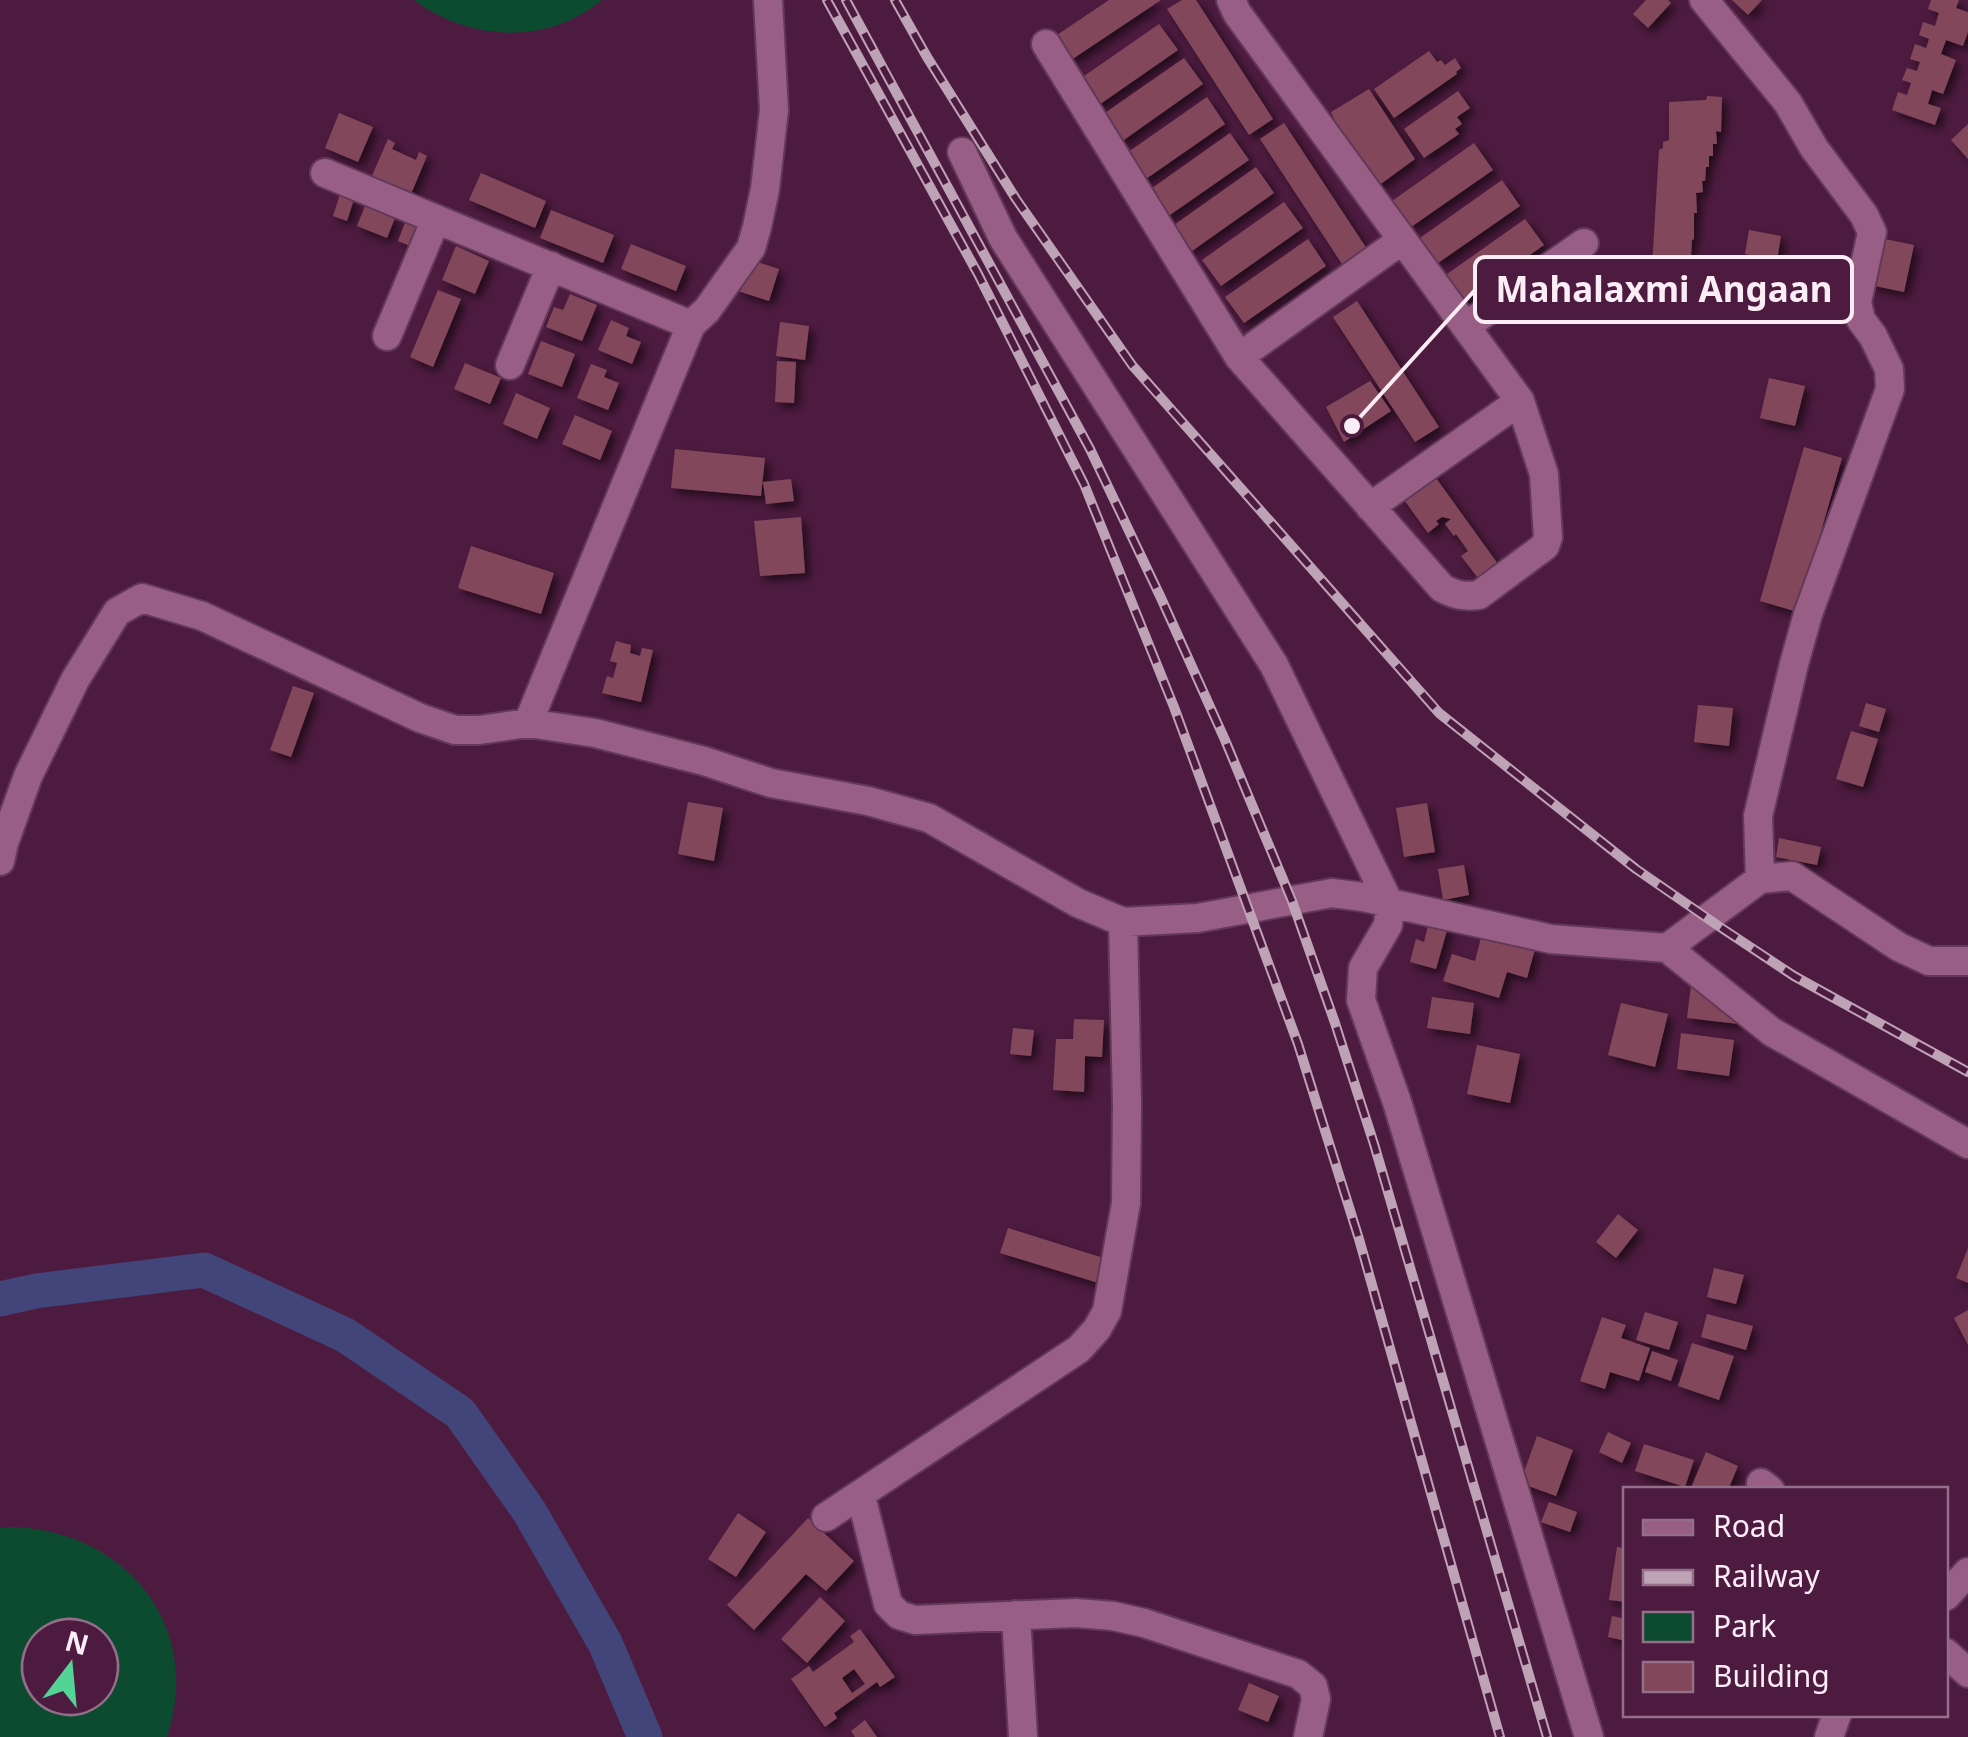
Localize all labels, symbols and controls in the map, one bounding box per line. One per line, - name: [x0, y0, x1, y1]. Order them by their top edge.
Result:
- callout: Mahalaxmi Angaan: [1475, 257, 1852, 322]
- text: Mahalaxmi Angaan: [1496, 265, 1832, 312]
- legend: [1623, 1487, 1948, 1717]
- text: Road: [1713, 1505, 1785, 1546]
- text: Railway: [1713, 1555, 1820, 1596]
- text: Park: [1713, 1605, 1776, 1646]
- north arrow: [20, 1617, 120, 1717]
- text: N: [61, 1621, 93, 1663]
- text: Building: [1713, 1655, 1830, 1696]

